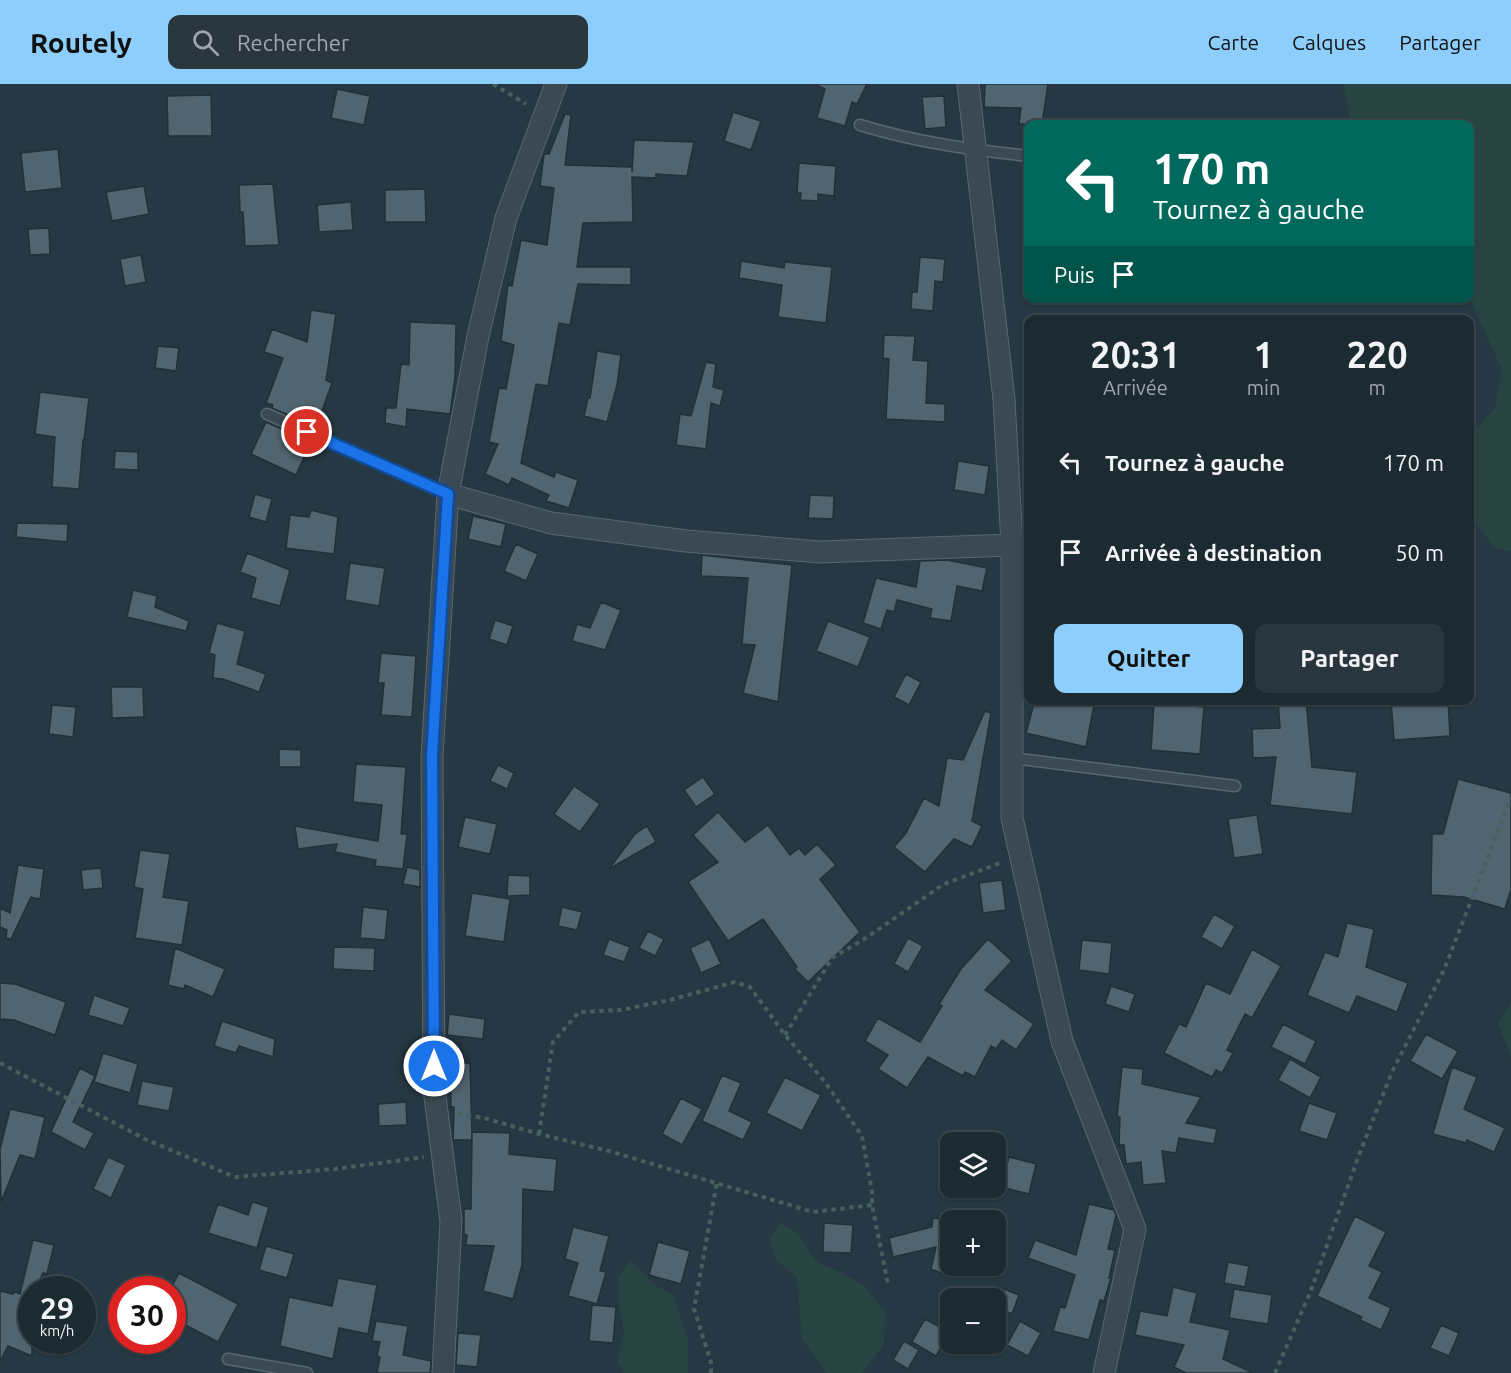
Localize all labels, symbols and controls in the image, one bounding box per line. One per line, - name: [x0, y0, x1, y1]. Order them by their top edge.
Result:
- search box: [168, 15, 588, 69]
- icon: search: [189, 26, 222, 59]
- text: Routely: [30, 27, 132, 58]
- text: Rechercher: [237, 30, 349, 55]
- text: Carte: [1208, 30, 1259, 54]
- text: Calques: [1292, 30, 1366, 54]
- text: Partager: [1399, 30, 1481, 54]
- icon: left: [1054, 144, 1132, 222]
- text: 170 m: [1153, 145, 1270, 192]
- text: Tournez à gauche: [1153, 194, 1365, 224]
- icon: arrive: [1107, 258, 1140, 291]
- text: Puis: [1054, 262, 1095, 287]
- text: 20:31: [1090, 334, 1180, 375]
- text: 1: [1253, 334, 1274, 375]
- text: 220: [1347, 334, 1408, 375]
- text: Arrivée: [1103, 376, 1168, 399]
- text: min: [1247, 376, 1280, 399]
- text: m: [1369, 376, 1386, 399]
- pin: [281, 406, 332, 457]
- icon: arrive: [290, 415, 323, 448]
- icon: left: [1054, 446, 1087, 479]
- text: Tournez à gauche: [1105, 450, 1285, 475]
- text: 170 m: [1383, 450, 1444, 475]
- icon: arrive: [1054, 536, 1087, 569]
- text: Arrivée à destination: [1105, 540, 1322, 565]
- text: 50 m: [1395, 540, 1444, 565]
- button: Quitter: [1054, 624, 1243, 693]
- button: Partager: [1255, 624, 1444, 693]
- position arrow: [402, 1034, 466, 1098]
- map controls: [940, 1132, 1006, 1354]
- button: layers: [940, 1132, 1006, 1198]
- button: +: [940, 1210, 1006, 1276]
- speed limit sign: 30: [108, 1276, 186, 1354]
- button: −: [940, 1288, 1006, 1354]
- text: 29: [40, 1291, 74, 1325]
- text: km/h: [40, 1322, 74, 1339]

